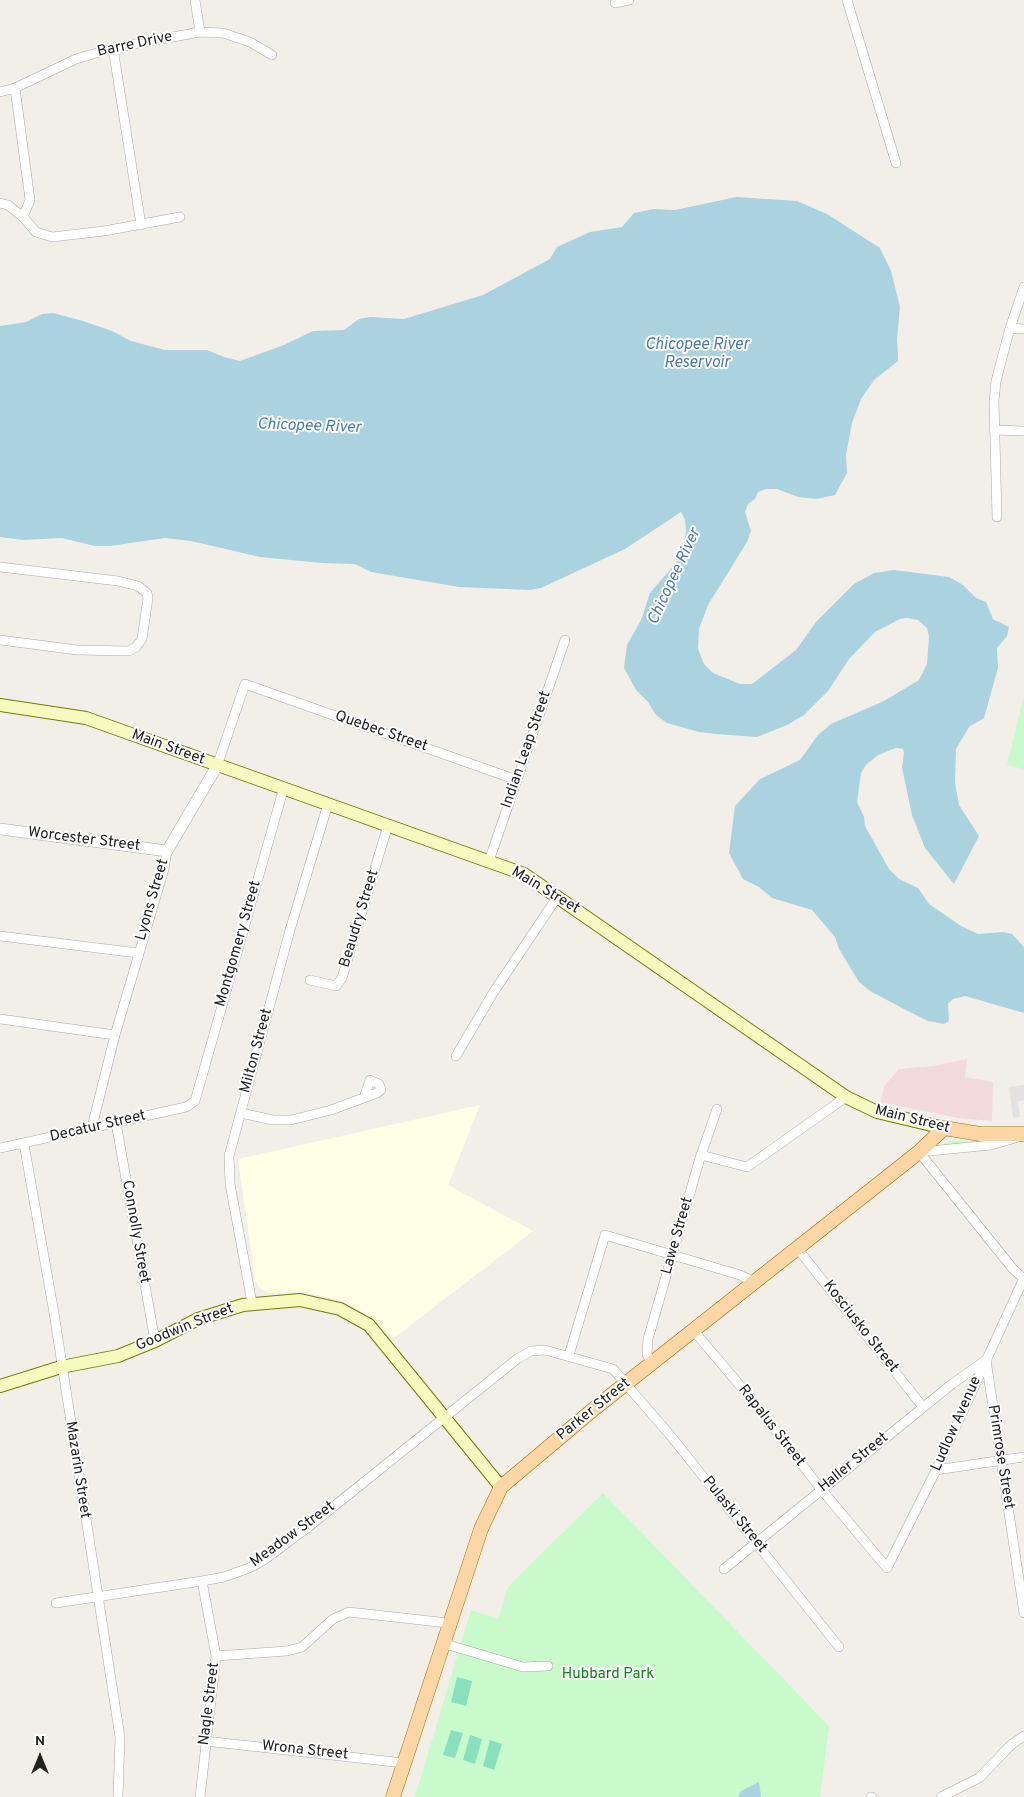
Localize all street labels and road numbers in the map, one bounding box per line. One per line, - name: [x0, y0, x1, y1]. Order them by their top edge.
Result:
- street label: Barre Drive: [96, 28, 174, 62]
- street label: Indian Leap Street: [498, 689, 556, 811]
- street label: Quebec Street: [332, 708, 430, 756]
- street label: Main Street: [129, 726, 207, 770]
- street label: Worcester Street: [27, 824, 141, 856]
- street label: Lyons Street: [133, 857, 173, 943]
- street label: Main Street: [508, 864, 582, 918]
- street label: Beaudry Street: [337, 868, 383, 970]
- street label: Montgomery Street: [212, 879, 266, 1009]
- street label: Milton Street: [237, 1007, 277, 1095]
- street label: Main Street: [873, 1102, 951, 1138]
- street label: Decatur Street: [48, 1107, 148, 1147]
- street label: Connolly Street: [117, 1179, 153, 1285]
- street label: Lawe Street: [658, 1195, 698, 1277]
- street label: Kosciusko Street: [818, 1277, 902, 1377]
- street label: Goodwin Street: [134, 1300, 236, 1356]
- street label: Ludlow Avenue: [928, 1374, 986, 1474]
- street label: Parker Street: [554, 1375, 634, 1445]
- street label: Rapalus Street: [734, 1382, 808, 1470]
- street label: Primrose Street: [983, 1404, 1017, 1510]
- street label: Mazarin Street: [60, 1420, 94, 1520]
- street label: Haller Street: [815, 1429, 893, 1497]
- street label: Pulaski Street: [698, 1473, 770, 1557]
- street label: Meadow Street: [247, 1498, 339, 1572]
- street label: Nagle Street: [196, 1661, 224, 1747]
- street label: Wrona Street: [261, 1738, 349, 1764]

